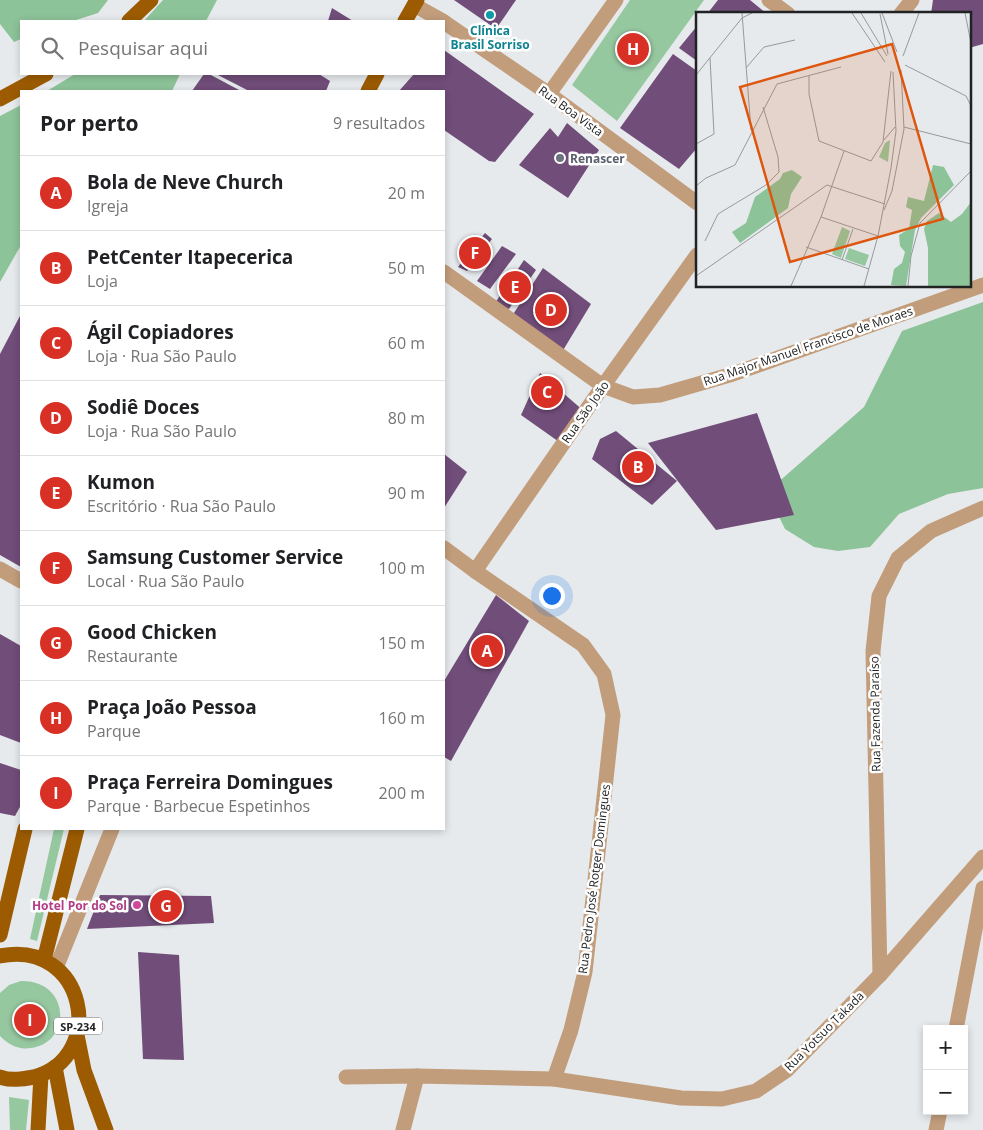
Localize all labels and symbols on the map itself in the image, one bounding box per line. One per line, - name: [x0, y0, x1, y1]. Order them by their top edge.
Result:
- marker: Clínica Brasil Sorriso: [484, 9, 496, 21]
- inset map: [696, 12, 970, 288]
- place label: Clínica Brasil Sorriso: [450, 22, 530, 53]
- pin: H: [617, 30, 649, 68]
- street label: Rua Boa Vista: [535, 82, 607, 140]
- place label: Renascer: [570, 150, 625, 167]
- marker: Renascer: [554, 152, 566, 164]
- pin: F: [459, 234, 491, 272]
- pin: E: [499, 268, 531, 306]
- pin: D: [535, 291, 567, 329]
- street label: Rua Major Manuel Francisco de Moraes: [701, 302, 915, 390]
- pin: C: [531, 373, 563, 411]
- street label: Rua São João: [557, 377, 613, 447]
- pin: B: [622, 448, 654, 486]
- your location: [539, 583, 565, 609]
- pin: A: [471, 632, 503, 670]
- street label: Rua Fazenda Paraíso: [865, 656, 885, 772]
- street label: Rua Pedro José Rotger Domingues: [574, 783, 614, 975]
- pin: G: [150, 887, 182, 925]
- place label: Hotel Por do Sol: [32, 897, 127, 914]
- marker: Hotel Por do Sol: [131, 899, 143, 911]
- street label: Rua Yotsuo Takada: [780, 987, 868, 1075]
- pin: I: [14, 1001, 46, 1039]
- road number: SP-234: [54, 1018, 102, 1034]

